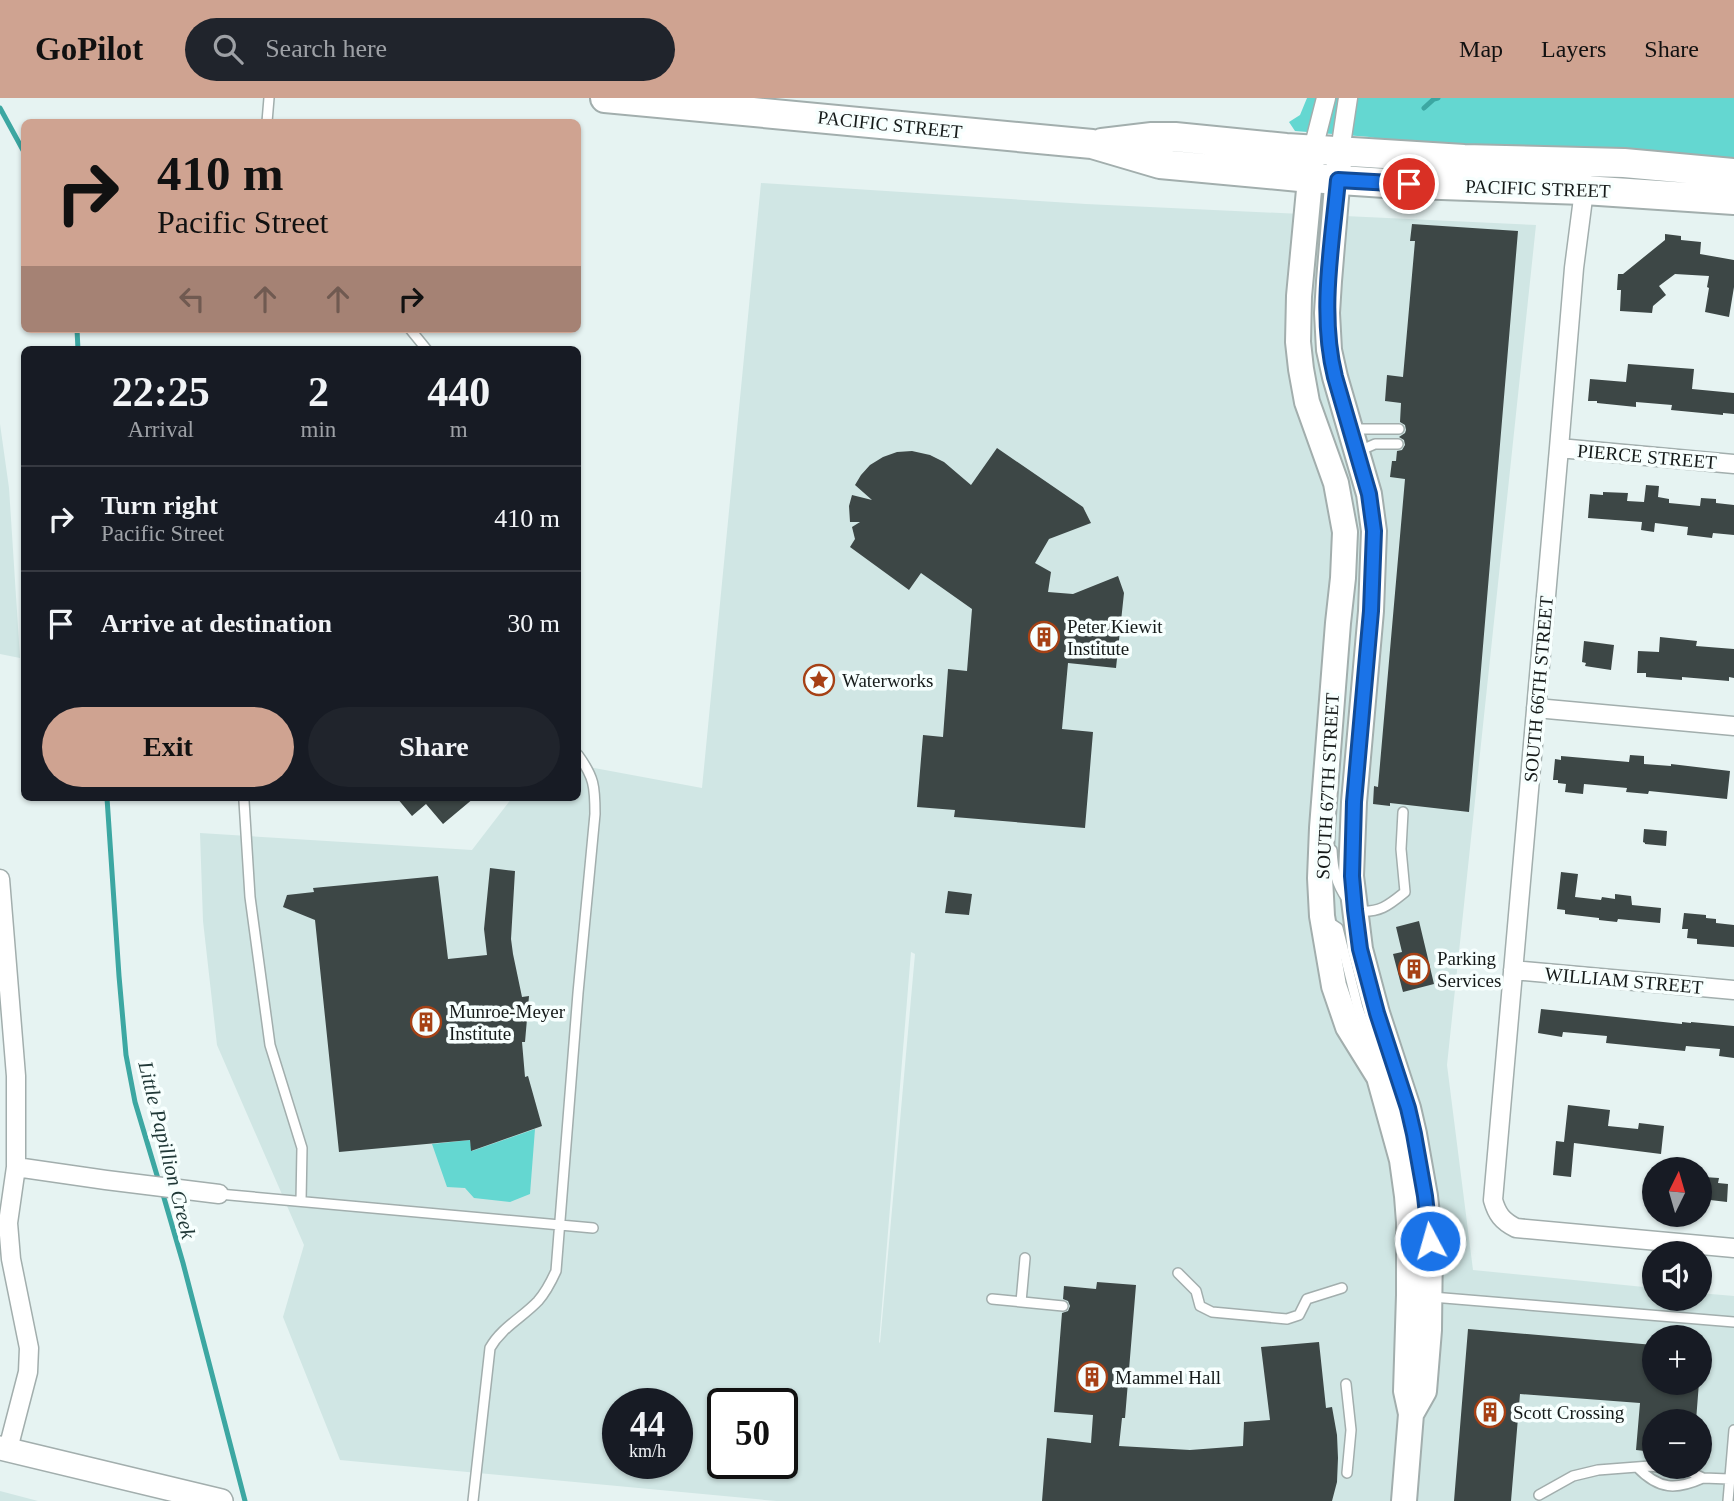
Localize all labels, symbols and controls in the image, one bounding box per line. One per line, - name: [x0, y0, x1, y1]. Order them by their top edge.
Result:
- search box: [185, 18, 675, 81]
- icon: search: [209, 30, 247, 68]
- text: GoPilot: [35, 31, 143, 67]
- text: Search here: [265, 34, 387, 63]
- text: Map: [1459, 36, 1503, 62]
- text: Layers: [1541, 36, 1606, 62]
- text: Share: [1644, 36, 1699, 62]
- street label: PACIFIC STREET: [816, 106, 964, 143]
- text: 410 m: [157, 146, 284, 201]
- icon: right: [42, 147, 133, 238]
- pin: [1379, 154, 1439, 214]
- icon: arrive: [1390, 165, 1428, 203]
- street label: PACIFIC STREET: [1465, 175, 1611, 202]
- text: Pacific Street: [157, 204, 328, 240]
- icon: left: [173, 280, 211, 318]
- icon: ahead: [246, 280, 284, 318]
- icon: ahead: [319, 280, 357, 318]
- icon: right: [392, 280, 430, 318]
- text: 22:25: [112, 369, 210, 415]
- text: 2: [308, 369, 329, 415]
- text: 440: [427, 369, 490, 415]
- text: Arrival: [128, 417, 194, 442]
- text: min: [301, 417, 336, 442]
- text: m: [450, 417, 468, 442]
- street label: PIERCE STREET: [1576, 440, 1718, 473]
- text: Turn right: [101, 491, 218, 520]
- icon: right: [42, 500, 80, 538]
- text: 410 m: [494, 504, 560, 533]
- text: Pacific Street: [101, 521, 224, 546]
- street label: SOUTH 66TH STREET: [1520, 595, 1557, 783]
- icon: arrive: [42, 605, 80, 643]
- text: Arrive at destination: [101, 609, 332, 638]
- text: 30 m: [507, 609, 560, 638]
- place label: Peter Kiewit Institute: [1067, 616, 1163, 659]
- building icon: Peter Kiewit Institute: [1027, 620, 1061, 654]
- place icon: Waterworks: [802, 663, 836, 697]
- place label: Waterworks: [842, 670, 933, 691]
- street label: SOUTH 67TH STREET: [1312, 692, 1343, 880]
- button: Exit: [42, 707, 294, 787]
- button: Share: [308, 707, 560, 787]
- place label: Parking Services: [1437, 948, 1501, 991]
- building icon: Parking Services: [1397, 952, 1431, 986]
- street label: WILLIAM STREET: [1544, 963, 1704, 998]
- place label: Munroe-Meyer Institute: [449, 1001, 566, 1044]
- building icon: Munroe-Meyer Institute: [409, 1005, 443, 1039]
- water label: Little Papillion Creek: [133, 1058, 201, 1242]
- north arrow: [1642, 1157, 1712, 1227]
- map controls: [1642, 1157, 1712, 1479]
- position arrow: [1393, 1204, 1467, 1278]
- button: sound: [1642, 1241, 1712, 1311]
- button: +: [1642, 1325, 1712, 1395]
- building icon: Mammel Hall: [1075, 1360, 1109, 1394]
- place label: Mammel Hall: [1115, 1367, 1221, 1388]
- speed limit sign: 50: [707, 1388, 798, 1479]
- building icon: Scott Crossing: [1473, 1395, 1507, 1429]
- place label: Scott Crossing: [1513, 1402, 1625, 1423]
- text: 44: [630, 1405, 665, 1444]
- button: −: [1642, 1409, 1712, 1479]
- text: km/h: [629, 1441, 666, 1461]

